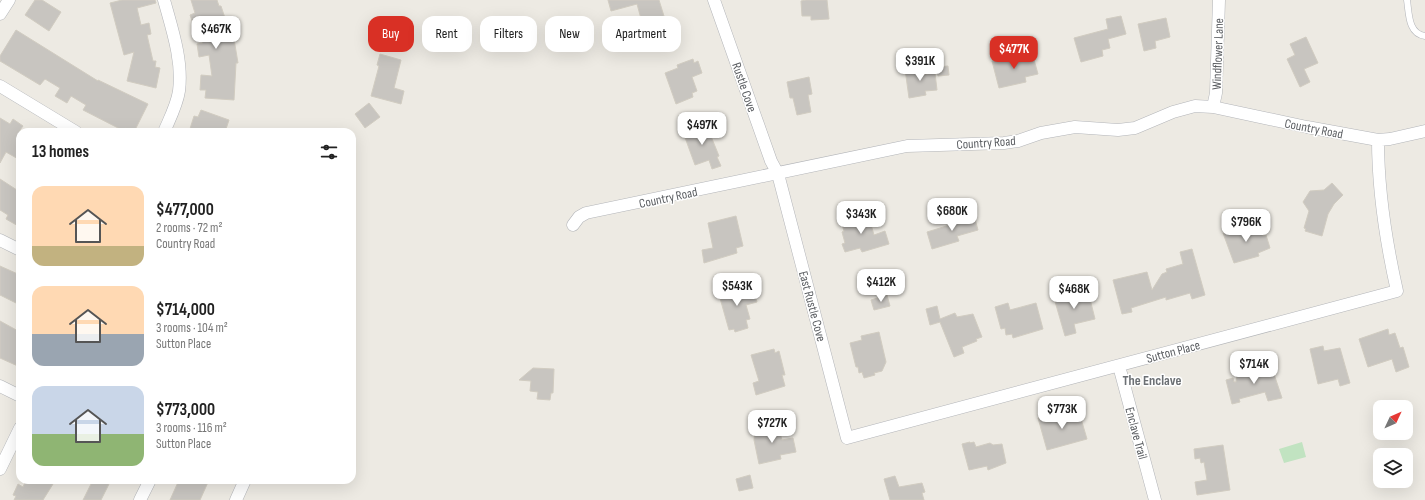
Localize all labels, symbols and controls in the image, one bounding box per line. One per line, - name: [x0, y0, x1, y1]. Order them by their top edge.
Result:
- pin: $467K: [188, 16, 244, 50]
- chip: Buy: [368, 16, 414, 52]
- chip: Rent: [422, 16, 472, 52]
- chip: Filters: [480, 16, 537, 52]
- chip: New: [545, 16, 594, 52]
- chip: Apartment: [602, 16, 681, 52]
- street label: Windflower Lane: [1209, 18, 1227, 90]
- text: $467K: [200, 21, 232, 37]
- pin: $477K: [986, 36, 1042, 70]
- text: $477K: [999, 41, 1029, 57]
- pin: $391K: [892, 48, 948, 82]
- text: $391K: [905, 53, 935, 69]
- street label: Rustle Cove: [728, 60, 760, 114]
- pin: $497K: [674, 112, 730, 146]
- street label: Country Road: [1283, 115, 1344, 142]
- text: $497K: [686, 117, 718, 133]
- street label: Country Road: [956, 133, 1016, 153]
- icon: filters: [318, 141, 340, 163]
- text: 13 homes: [32, 142, 89, 162]
- street label: Country Road: [638, 184, 699, 212]
- pin: $680K: [924, 198, 980, 232]
- text: $477,000: [156, 200, 214, 220]
- pin: $343K: [833, 201, 889, 235]
- icon: home: [64, 202, 112, 250]
- text: $680K: [936, 203, 968, 219]
- text: $343K: [846, 206, 876, 222]
- pin: $796K: [1218, 209, 1274, 243]
- text: $796K: [1230, 214, 1262, 230]
- text: 2 rooms · 72 m²: [156, 220, 222, 236]
- text: Country Road: [156, 236, 215, 252]
- street label: East Rustle Cove: [795, 269, 829, 343]
- pin: $412K: [853, 269, 909, 303]
- pin: $543K: [709, 273, 765, 307]
- text: $412K: [866, 274, 896, 290]
- pin: $468K: [1046, 276, 1102, 310]
- text: $543K: [722, 278, 752, 294]
- text: $468K: [1058, 281, 1090, 297]
- text: $714,000: [156, 300, 215, 320]
- icon: home: [64, 302, 112, 350]
- text: 3 rooms · 104 m²: [156, 320, 228, 336]
- text: Sutton Place: [156, 336, 211, 352]
- street label: Sutton Place: [1145, 337, 1202, 367]
- pin: $714K: [1226, 351, 1282, 385]
- text: $714K: [1239, 356, 1269, 372]
- district label: The Enclave: [1123, 372, 1181, 389]
- pin: $773K: [1034, 396, 1090, 430]
- text: $773,000: [156, 400, 215, 420]
- north arrow: [1373, 400, 1413, 440]
- map controls: [1373, 400, 1413, 488]
- text: $773K: [1047, 401, 1077, 417]
- icon: home: [64, 402, 112, 450]
- street label: Enclave Trail: [1121, 405, 1151, 461]
- pin: $727K: [744, 410, 800, 444]
- text: $727K: [757, 415, 787, 431]
- text: 3 rooms · 116 m²: [156, 420, 227, 436]
- text: Sutton Place: [156, 436, 211, 452]
- button: layers: [1373, 448, 1413, 488]

